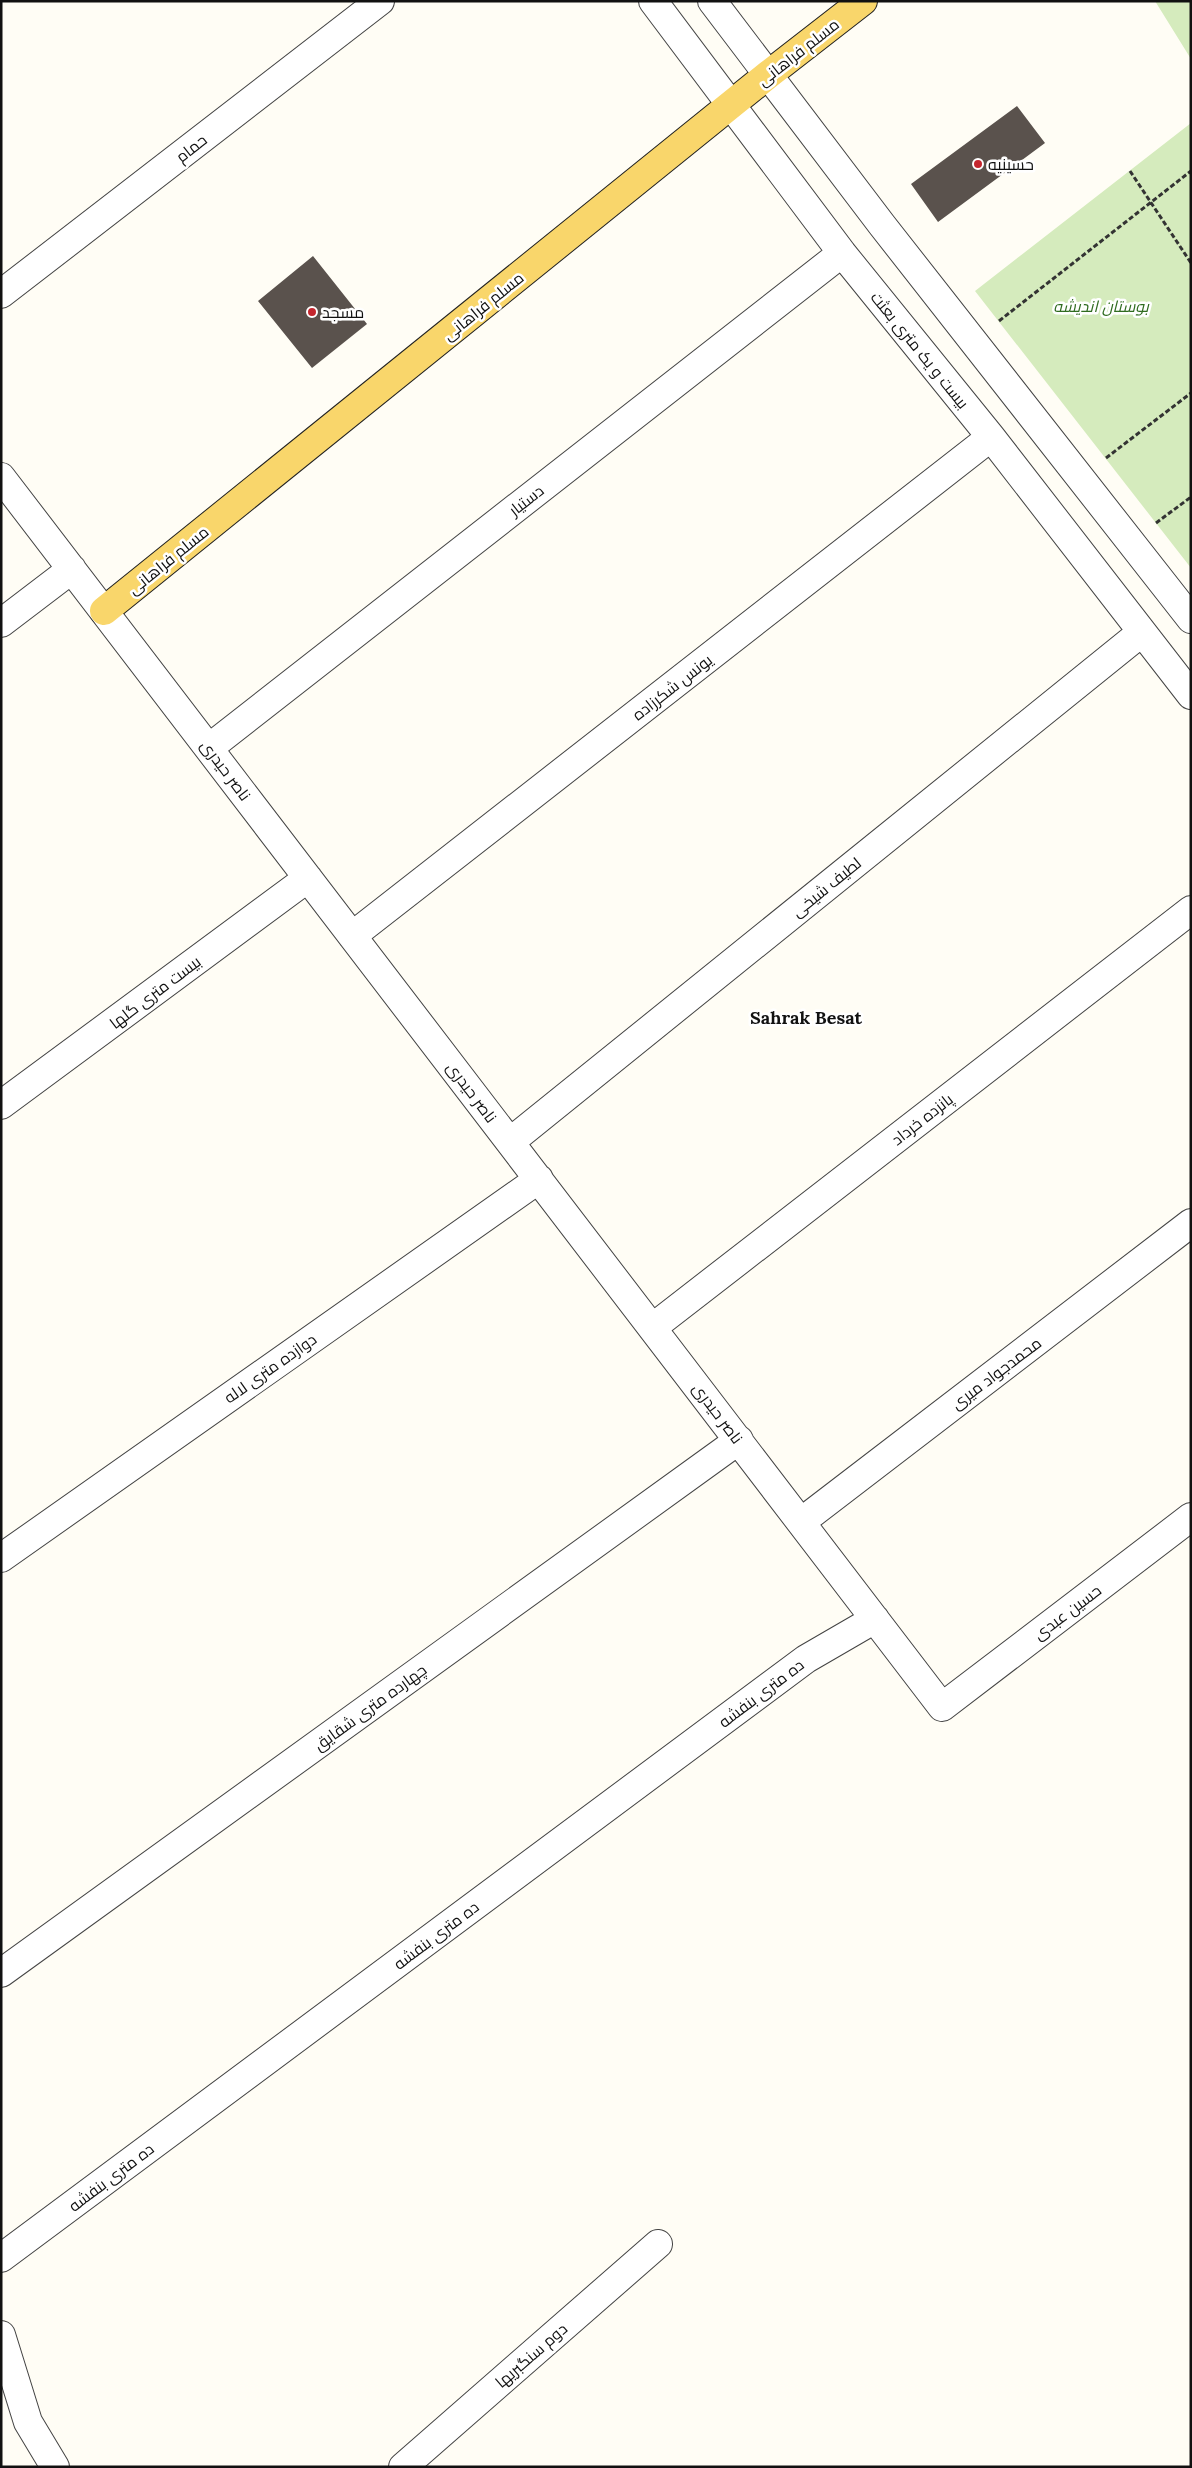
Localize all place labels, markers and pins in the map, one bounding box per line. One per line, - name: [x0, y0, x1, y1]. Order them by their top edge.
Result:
- place label: حسینیه: [988, 154, 1034, 174]
- marker: حسینیه: [972, 158, 984, 170]
- place label: مسجد: [322, 302, 364, 322]
- marker: مسجد: [306, 306, 318, 318]

